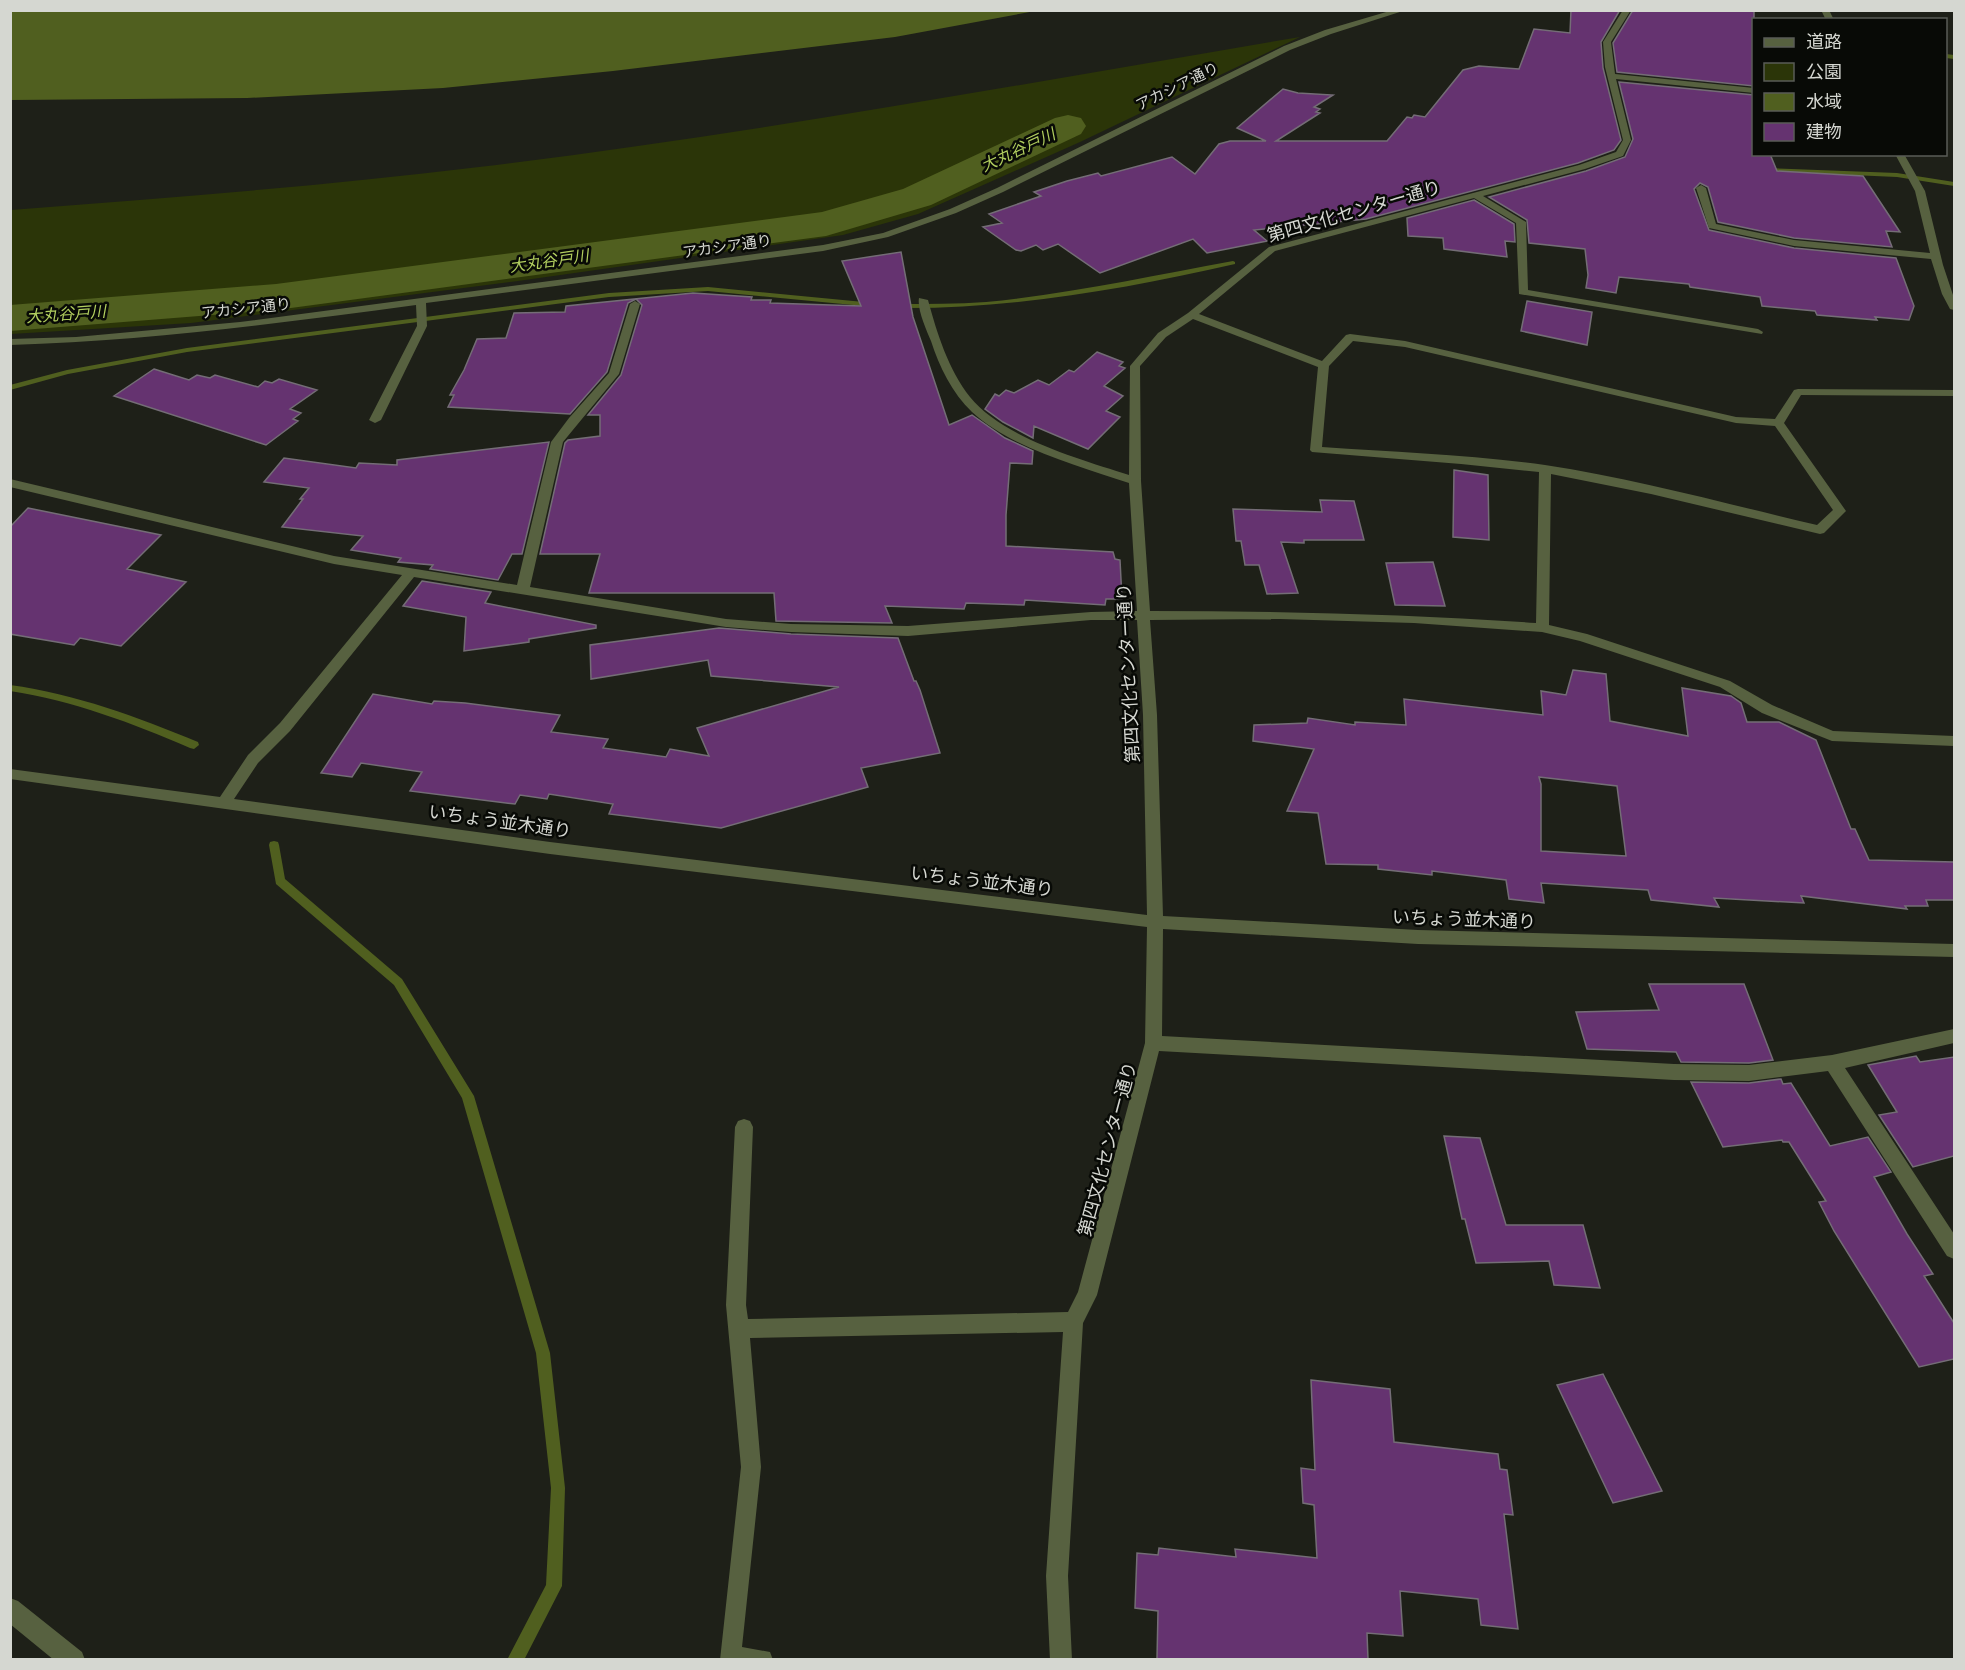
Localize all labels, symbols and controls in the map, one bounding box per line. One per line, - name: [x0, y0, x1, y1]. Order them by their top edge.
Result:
- legend: [1752, 18, 1947, 156]
- text: 道路: [1806, 29, 1842, 54]
- street label: アカシア通り: [1132, 57, 1222, 115]
- text: 公園: [1806, 59, 1842, 84]
- text: 水域: [1806, 89, 1842, 114]
- text: 建物: [1806, 119, 1842, 144]
- water label: 大丸谷戸川: [977, 122, 1061, 177]
- street label: 第四文化センター通り: [1264, 174, 1444, 248]
- street label: アカシア通り: [681, 229, 773, 263]
- water label: 大丸谷戸川: [508, 244, 592, 278]
- street label: アカシア通り: [200, 293, 292, 323]
- water label: 大丸谷戸川: [25, 300, 109, 328]
- street label: 第四文化センター通り: [1111, 582, 1145, 764]
- street label: いちょう並木通り: [427, 799, 573, 843]
- street label: いちょう並木通り: [909, 860, 1055, 902]
- street label: いちょう並木通り: [1392, 904, 1536, 934]
- street label: 第四文化センター通り: [1072, 1059, 1142, 1239]

